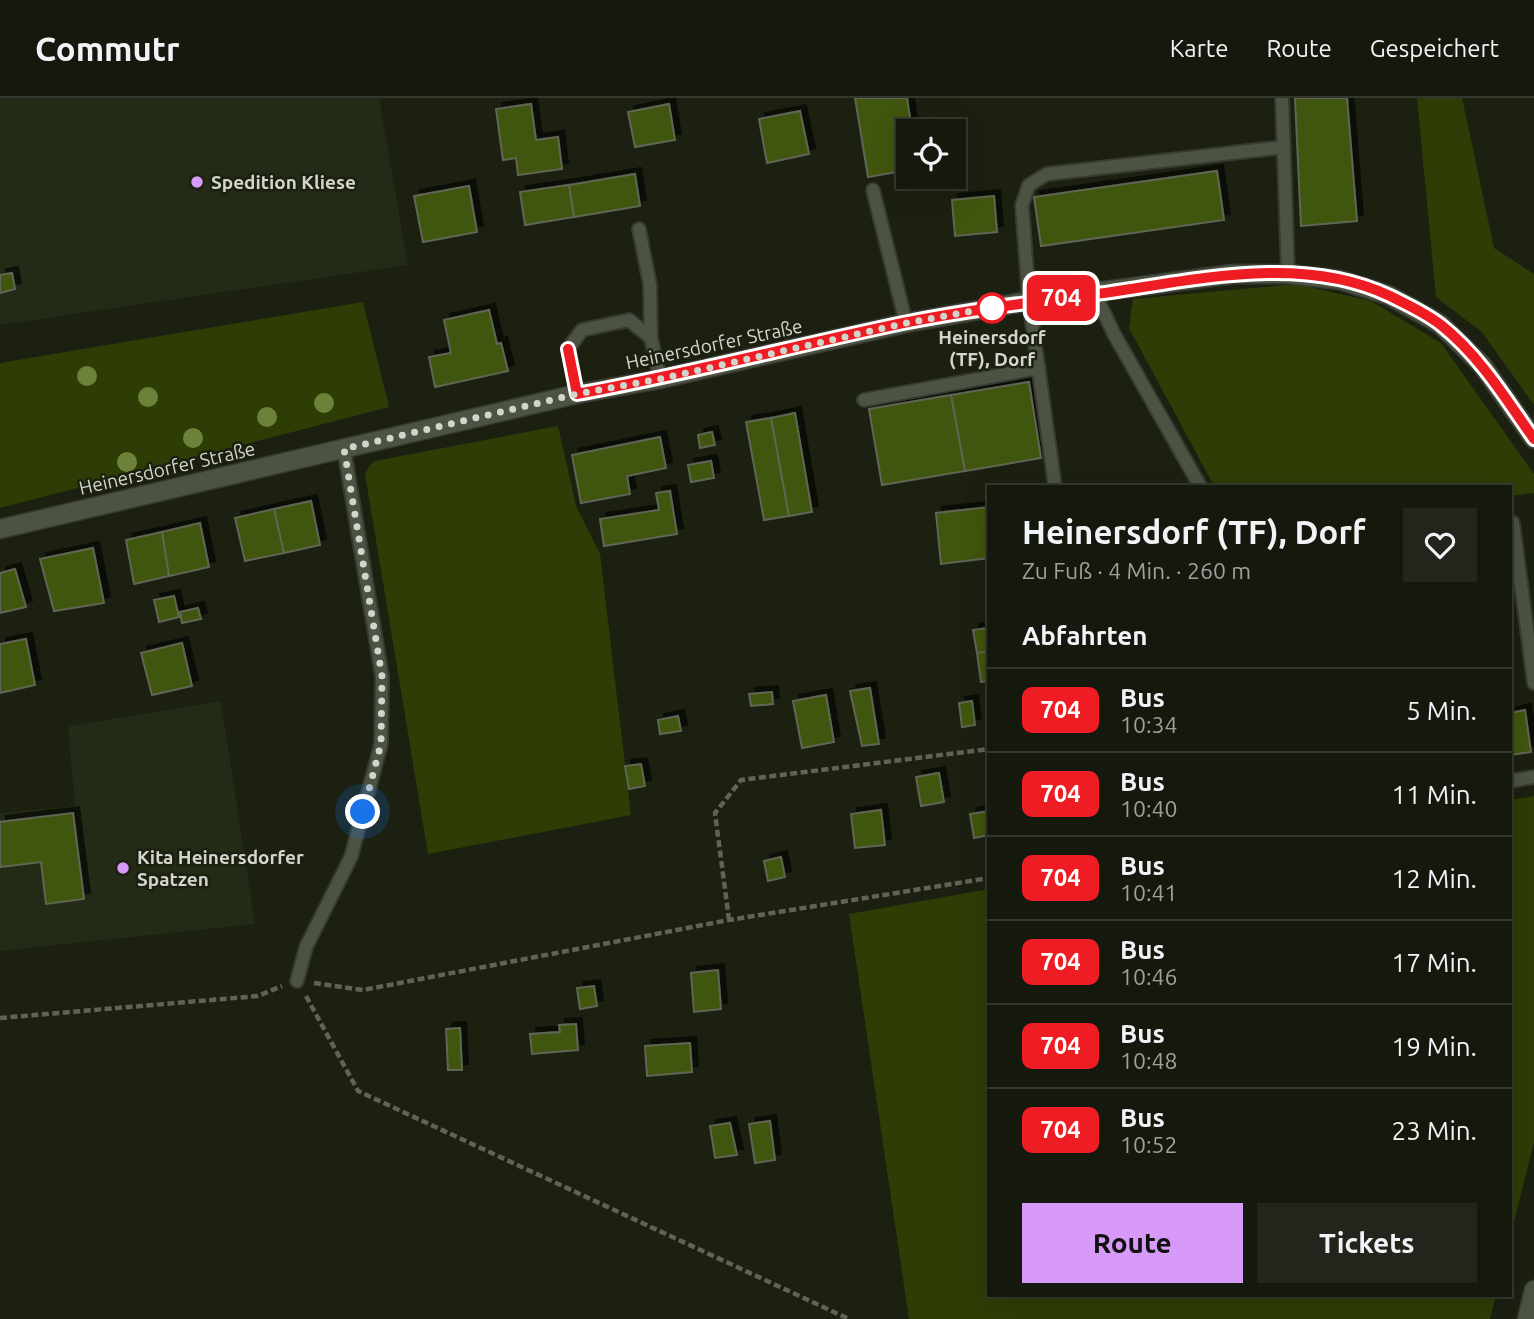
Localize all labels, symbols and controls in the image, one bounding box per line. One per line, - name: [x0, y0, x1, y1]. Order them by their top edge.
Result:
- text: Commutr: [35, 30, 180, 67]
- text: Karte: [1170, 35, 1228, 62]
- text: Route: [1266, 35, 1332, 62]
- text: Gespeichert: [1370, 35, 1499, 62]
- map controls: [896, 119, 966, 189]
- button: locate: [896, 119, 966, 189]
- place label: Spedition Kliese: [211, 171, 356, 193]
- marker: Spedition Kliese: [189, 174, 205, 190]
- line badge: 704: [1021, 275, 1101, 321]
- text: 704: [1041, 284, 1081, 311]
- marker: Heinersdorf (TF), Dorf: [977, 293, 1007, 323]
- street label: Heinersdorfer Straße: [624, 315, 804, 373]
- place label: Heinersdorf (TF), Dorf: [938, 326, 1046, 370]
- street label: Heinersdorfer Straße: [77, 437, 257, 499]
- button: heart: [1403, 508, 1477, 582]
- text: Heinersdorf (TF), Dorf: [1022, 513, 1366, 550]
- text: Zu Fuß · 4 Min. · 260 m: [1022, 558, 1251, 583]
- text: Abfahrten: [1022, 621, 1147, 650]
- text: Bus: [1120, 683, 1165, 712]
- text: 704: [1040, 696, 1081, 723]
- text: 5 Min.: [1406, 696, 1477, 725]
- text: 10:34: [1120, 712, 1178, 737]
- text: Bus: [1120, 767, 1165, 796]
- text: 704: [1040, 780, 1081, 807]
- text: 11 Min.: [1392, 780, 1477, 809]
- your location: [345, 794, 380, 829]
- text: 10:40: [1120, 796, 1178, 821]
- place label: Kita Heinersdorfer Spatzen: [137, 846, 304, 890]
- text: Bus: [1120, 851, 1165, 880]
- marker: Kita Heinersdorfer Spatzen: [115, 860, 131, 876]
- text: 704: [1040, 864, 1081, 891]
- text: 12 Min.: [1392, 864, 1477, 893]
- text: 10:41: [1120, 880, 1178, 905]
- text: Bus: [1120, 935, 1165, 964]
- text: 704: [1040, 948, 1081, 975]
- text: 17 Min.: [1392, 948, 1477, 977]
- text: 10:46: [1120, 964, 1178, 989]
- text: Bus: [1120, 1019, 1165, 1048]
- text: 704: [1040, 1032, 1081, 1059]
- text: 19 Min.: [1392, 1032, 1477, 1061]
- text: 10:48: [1120, 1048, 1178, 1073]
- text: Bus: [1120, 1103, 1165, 1132]
- text: 704: [1040, 1116, 1081, 1143]
- text: 23 Min.: [1392, 1116, 1477, 1145]
- text: 10:52: [1120, 1132, 1178, 1157]
- button: Route: [1022, 1203, 1243, 1283]
- button: Tickets: [1257, 1203, 1477, 1283]

